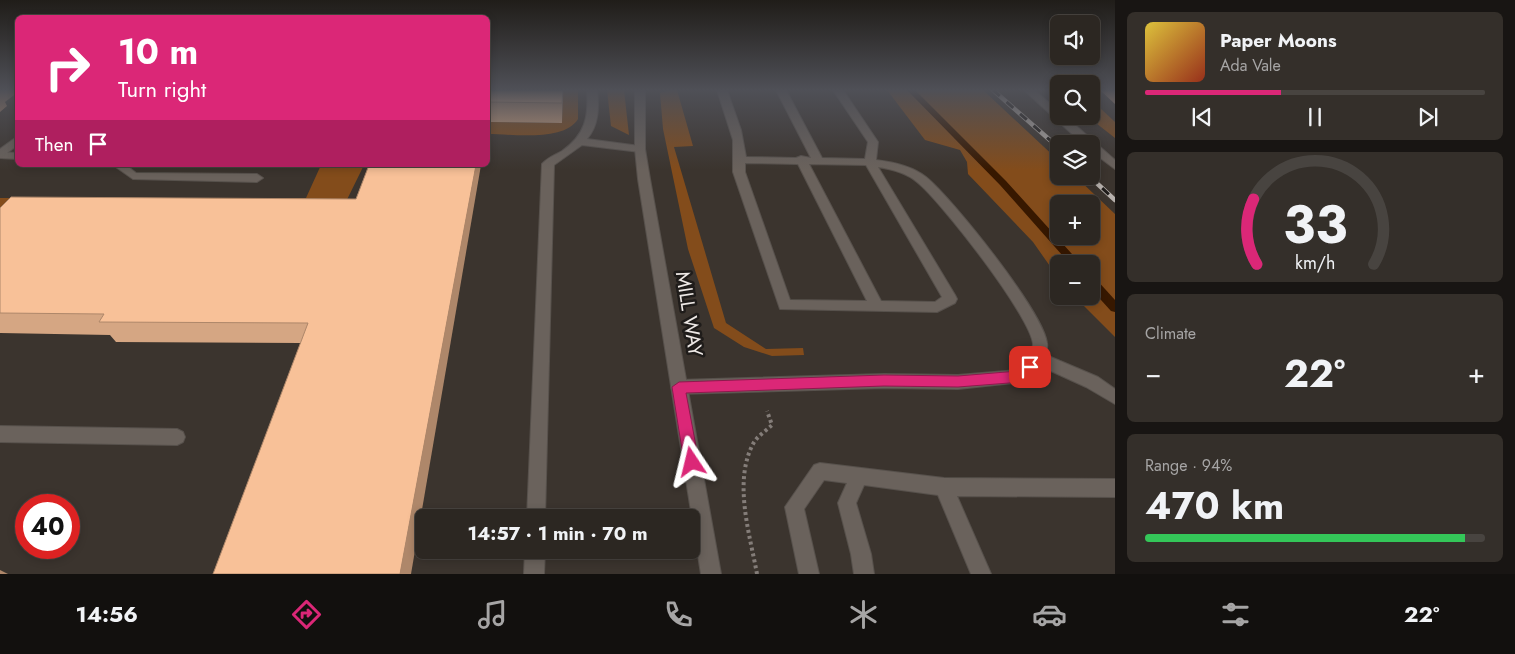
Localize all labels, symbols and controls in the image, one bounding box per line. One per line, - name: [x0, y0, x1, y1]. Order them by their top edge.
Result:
- map controls: [1050, 15, 1100, 305]
- button: sound: [1050, 15, 1100, 65]
- text: 10 m: [118, 27, 198, 77]
- text: Paper Moons: [1220, 27, 1337, 54]
- icon: right: [35, 35, 100, 100]
- text: Ada Vale: [1220, 54, 1281, 77]
- text: Turn right: [118, 73, 206, 105]
- button: search: [1050, 75, 1100, 125]
- icon: previous: [1188, 103, 1216, 131]
- icon: pause: [1301, 103, 1329, 131]
- icon: next: [1414, 103, 1442, 131]
- icon: arrive: [84, 130, 112, 158]
- text: Then: [35, 131, 74, 158]
- button: layers: [1050, 135, 1100, 185]
- text: 33: [1283, 187, 1347, 263]
- button: +: [1050, 195, 1100, 245]
- text: km/h: [1295, 250, 1335, 276]
- button: −: [1050, 255, 1100, 305]
- street label: MILL WAY: [668, 269, 710, 359]
- text: Climate: [1145, 322, 1196, 345]
- pin: [1009, 346, 1051, 388]
- text: 22°: [1284, 346, 1345, 401]
- icon: arrive: [1016, 353, 1044, 381]
- text: −: [1145, 353, 1162, 394]
- text: +: [1468, 353, 1485, 394]
- position arrow: [665, 435, 717, 487]
- text: Range · 94%: [1145, 454, 1232, 477]
- text: 470 km: [1145, 478, 1284, 533]
- speed limit sign: 40: [15, 494, 80, 559]
- text: 14:57 · 1 min · 70 m: [467, 520, 648, 547]
- icon: directions: [289, 597, 324, 632]
- icon: music: [475, 597, 510, 632]
- icon: phone: [661, 597, 696, 632]
- icon: climate: [846, 597, 881, 632]
- icon: car: [1032, 597, 1067, 632]
- icon: filters: [1218, 597, 1253, 632]
- text: 14:56: [75, 598, 138, 630]
- text: 22°: [1404, 598, 1440, 630]

